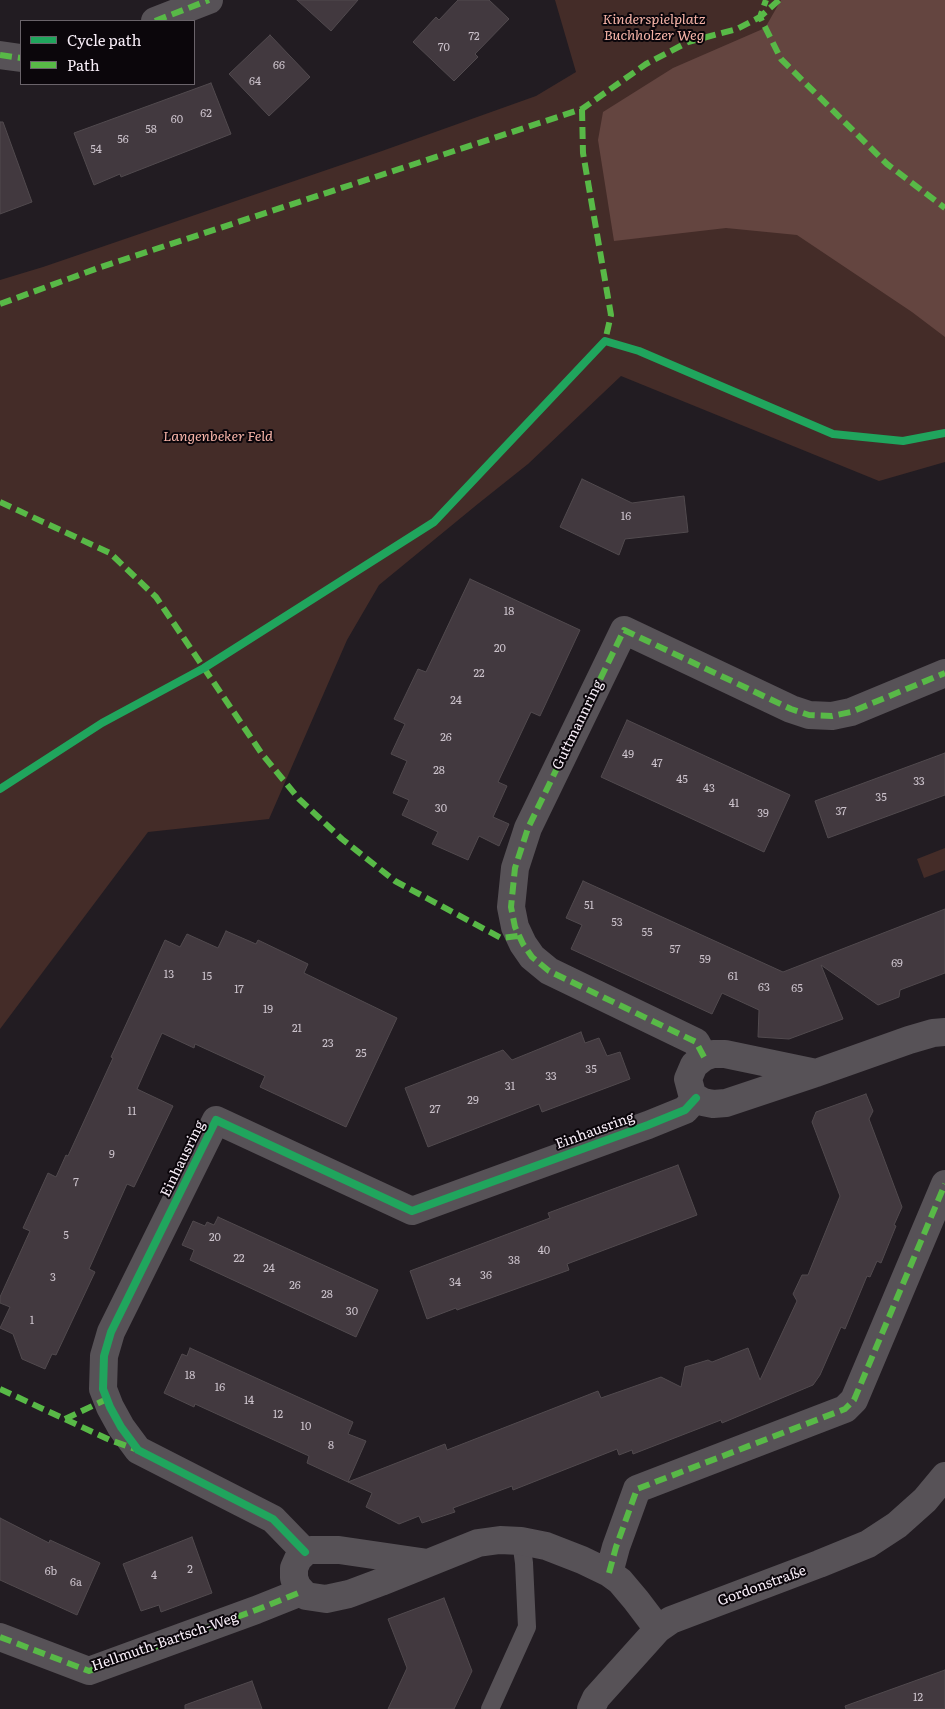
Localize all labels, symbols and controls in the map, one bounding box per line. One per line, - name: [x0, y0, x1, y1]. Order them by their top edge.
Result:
- park label: Kinderspielplatz Buchholzer Weg: [603, 12, 705, 44]
- legend: [20, 20, 195, 85]
- text: Cycle path: [67, 28, 141, 51]
- house number: 72: [468, 30, 480, 44]
- house number: 70: [438, 41, 450, 55]
- text: Path: [67, 53, 100, 76]
- house number: 66: [273, 59, 285, 73]
- house number: 64: [249, 75, 261, 89]
- house number: 62: [200, 107, 212, 121]
- house number: 60: [171, 113, 183, 127]
- house number: 58: [145, 123, 157, 137]
- house number: 56: [117, 133, 129, 147]
- house number: 54: [90, 143, 102, 157]
- park label: Langenbeker Feld: [163, 429, 273, 445]
- house number: 16: [621, 510, 631, 524]
- house number: 18: [504, 605, 514, 619]
- house number: 20: [494, 642, 506, 656]
- house number: 22: [473, 667, 485, 681]
- street label: Guttmannring: [549, 677, 607, 773]
- house number: 24: [450, 694, 462, 708]
- house number: 26: [440, 731, 452, 745]
- house number: 49: [622, 748, 634, 762]
- house number: 47: [651, 757, 663, 771]
- house number: 28: [433, 764, 445, 778]
- house number: 45: [676, 773, 688, 787]
- house number: 33: [913, 775, 925, 789]
- house number: 43: [703, 782, 715, 796]
- house number: 35: [875, 791, 887, 805]
- house number: 41: [729, 797, 739, 811]
- house number: 30: [435, 802, 447, 816]
- house number: 37: [835, 805, 847, 819]
- house number: 39: [757, 807, 769, 821]
- house number: 51: [584, 899, 594, 913]
- house number: 53: [611, 916, 623, 930]
- house number: 55: [641, 926, 653, 940]
- house number: 57: [669, 943, 681, 957]
- house number: 59: [699, 953, 711, 967]
- house number: 69: [891, 957, 903, 971]
- house number: 13: [164, 968, 174, 982]
- house number: 15: [202, 970, 212, 984]
- house number: 61: [728, 970, 738, 984]
- house number: 63: [758, 981, 770, 995]
- house number: 65: [791, 982, 803, 996]
- house number: 17: [234, 983, 244, 997]
- house number: 19: [263, 1003, 273, 1017]
- house number: 21: [292, 1022, 302, 1036]
- house number: 23: [322, 1037, 334, 1051]
- house number: 25: [355, 1047, 367, 1061]
- house number: 35: [585, 1063, 597, 1077]
- house number: 33: [545, 1070, 557, 1084]
- house number: 31: [505, 1080, 515, 1094]
- house number: 29: [467, 1094, 479, 1108]
- house number: 27: [429, 1103, 441, 1117]
- house number: 11: [128, 1105, 136, 1119]
- street label: Einhausring: [553, 1109, 637, 1153]
- street label: Einhausring: [157, 1118, 209, 1200]
- house number: 9: [109, 1148, 115, 1162]
- house number: 7: [73, 1176, 79, 1190]
- house number: 5: [63, 1229, 69, 1243]
- house number: 20: [209, 1231, 221, 1245]
- house number: 40: [538, 1244, 550, 1258]
- house number: 22: [233, 1252, 245, 1266]
- house number: 38: [508, 1254, 520, 1268]
- house number: 24: [263, 1262, 275, 1276]
- house number: 36: [480, 1269, 492, 1283]
- house number: 3: [50, 1271, 56, 1285]
- house number: 34: [449, 1276, 461, 1290]
- house number: 26: [289, 1279, 301, 1293]
- house number: 28: [321, 1288, 333, 1302]
- house number: 30: [346, 1305, 358, 1319]
- house number: 1: [30, 1314, 34, 1328]
- house number: 18: [185, 1369, 195, 1383]
- house number: 16: [215, 1381, 225, 1395]
- house number: 14: [244, 1394, 254, 1408]
- house number: 12: [273, 1408, 283, 1422]
- house number: 10: [301, 1420, 311, 1434]
- house number: 8: [328, 1439, 334, 1453]
- street label: Gordonstraße: [715, 1562, 809, 1610]
- house number: 2: [187, 1563, 193, 1577]
- house number: 6b: [45, 1565, 57, 1579]
- house number: 4: [151, 1569, 157, 1583]
- house number: 6a: [70, 1576, 82, 1590]
- street label: Hellmuth-Bartsch-Weg: [89, 1609, 241, 1675]
- house number: 12: [913, 1691, 923, 1705]

